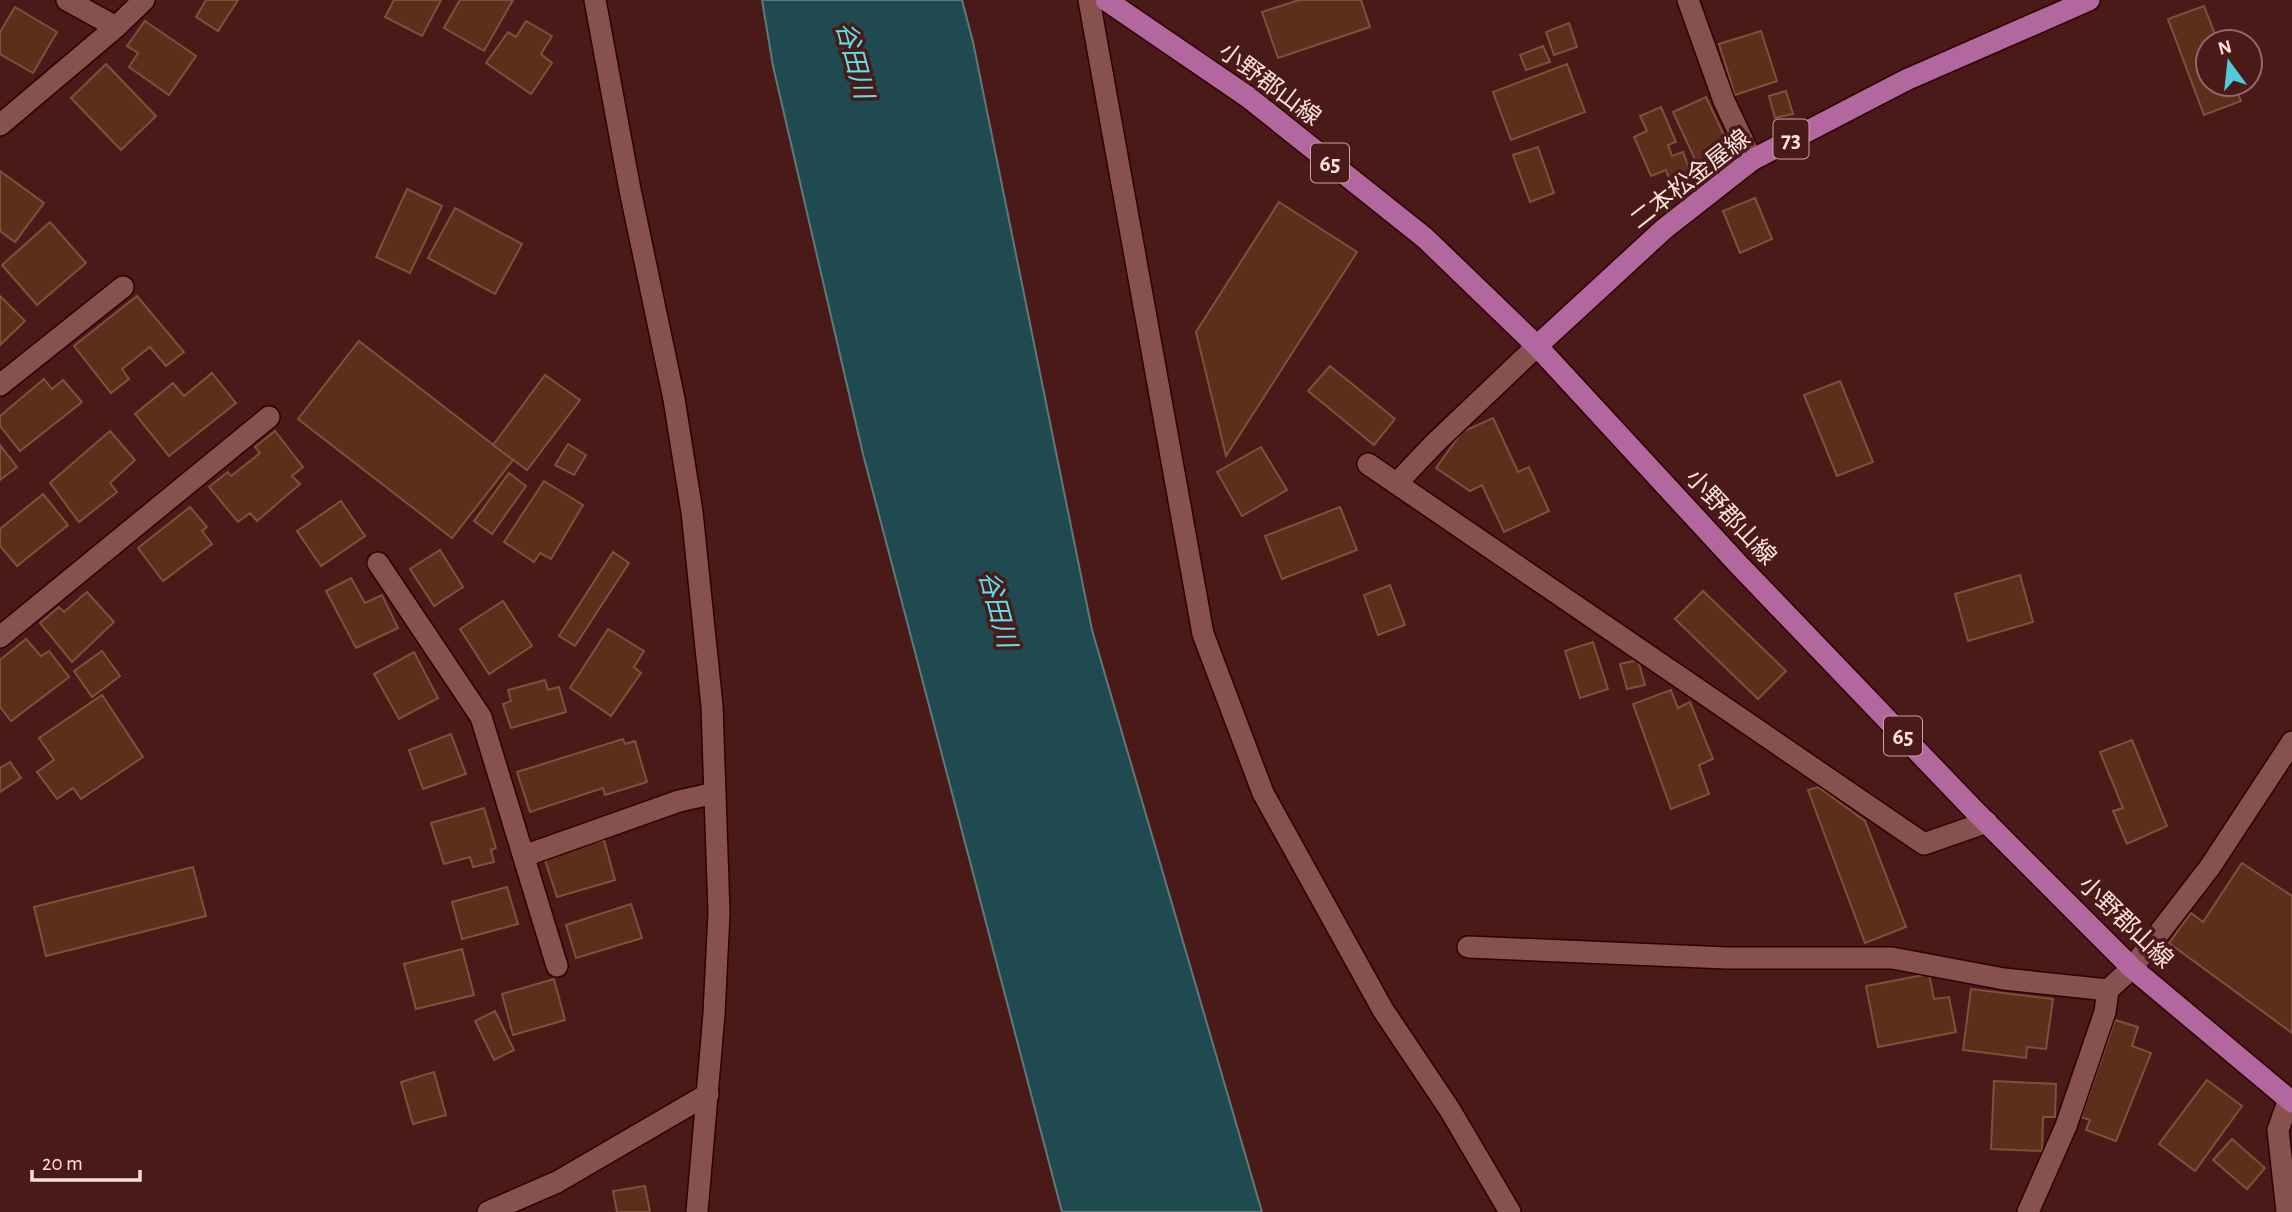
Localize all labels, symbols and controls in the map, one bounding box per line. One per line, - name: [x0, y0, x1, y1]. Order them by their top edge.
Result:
- water label: 谷田川: [831, 19, 878, 104]
- north arrow: [2194, 28, 2264, 98]
- text: N: [2216, 37, 2234, 59]
- street label: 小野郡山線: [1214, 38, 1326, 130]
- road number: 73: [1774, 120, 1809, 158]
- street label: 二本松金屋線: [1625, 124, 1755, 234]
- road number: 65: [1311, 144, 1349, 182]
- street label: 小野郡山線: [1681, 464, 1781, 570]
- water label: 谷田川: [974, 568, 1021, 653]
- road number: 65: [1884, 716, 1922, 756]
- street label: 小野郡山線: [2074, 871, 2178, 973]
- scale bar: [32, 1138, 140, 1182]
- text: 20 m: [42, 1153, 83, 1174]

